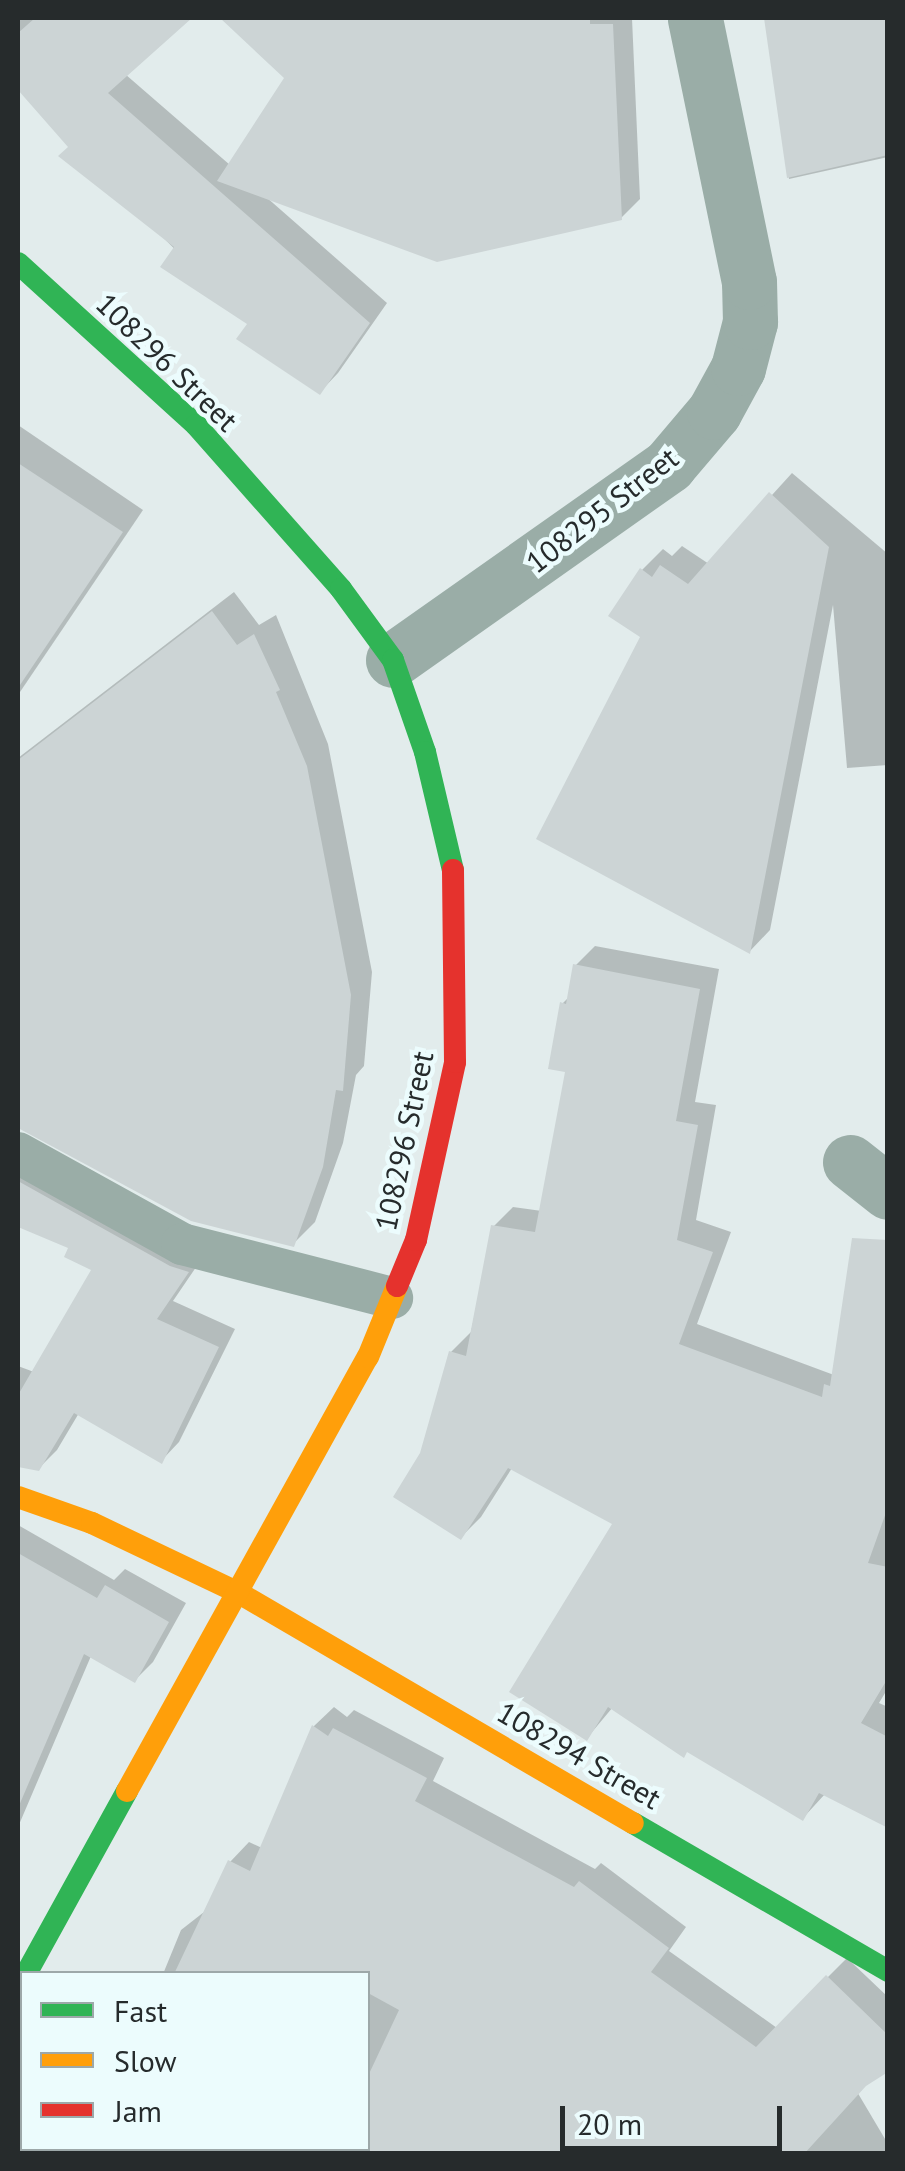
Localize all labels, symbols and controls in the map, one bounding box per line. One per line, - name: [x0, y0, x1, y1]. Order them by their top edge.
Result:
- street label: 108296 Street: [89, 286, 245, 438]
- street label: 108295 Street: [519, 440, 685, 580]
- street label: 108296 Street: [367, 1048, 441, 1234]
- street label: 108294 Street: [491, 1694, 667, 1816]
- legend: [20, 1971, 370, 2151]
- text: Fast: [114, 1991, 167, 2030]
- text: Slow: [114, 2041, 177, 2080]
- scale bar: [565, 2086, 788, 2148]
- text: Jam: [114, 2091, 162, 2130]
- text: 20 m: [577, 2104, 642, 2143]

